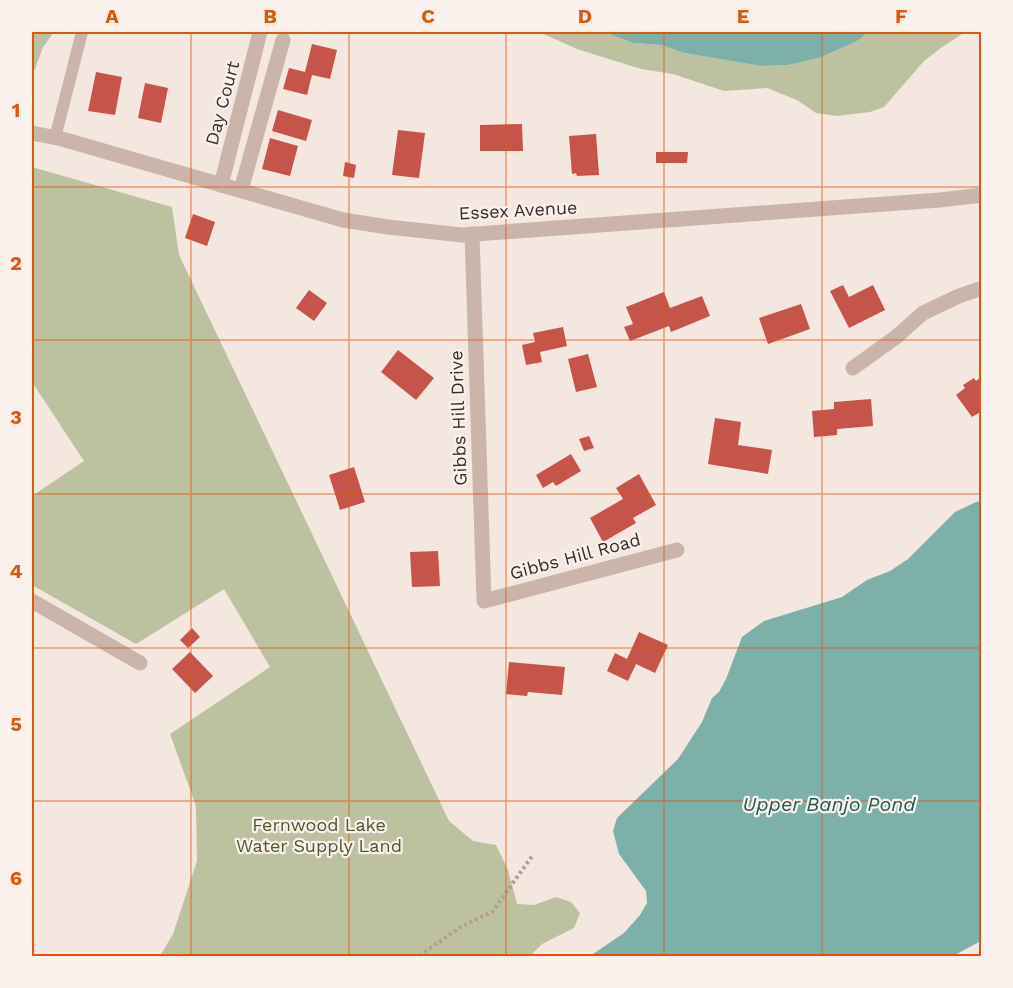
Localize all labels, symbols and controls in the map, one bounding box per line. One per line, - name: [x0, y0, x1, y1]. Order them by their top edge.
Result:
- text: A: [105, 4, 119, 28]
- text: B: [263, 4, 277, 28]
- text: C: [421, 4, 435, 28]
- text: D: [578, 4, 592, 28]
- text: E: [737, 4, 749, 28]
- text: F: [895, 4, 907, 28]
- street label: Day Court: [201, 58, 243, 147]
- text: 1: [12, 98, 20, 122]
- street label: Essex Avenue: [458, 196, 578, 224]
- text: 2: [10, 251, 22, 275]
- street label: Gibbs Hill Drive: [445, 350, 471, 486]
- text: 3: [10, 405, 22, 429]
- street label: Gibbs Hill Road: [507, 528, 643, 584]
- text: 4: [10, 559, 23, 583]
- text: 5: [10, 712, 22, 736]
- water label: Upper Banjo Pond: [743, 792, 916, 816]
- park label: Fernwood Lake Water Supply Land: [236, 814, 402, 856]
- text: 6: [10, 866, 22, 890]

